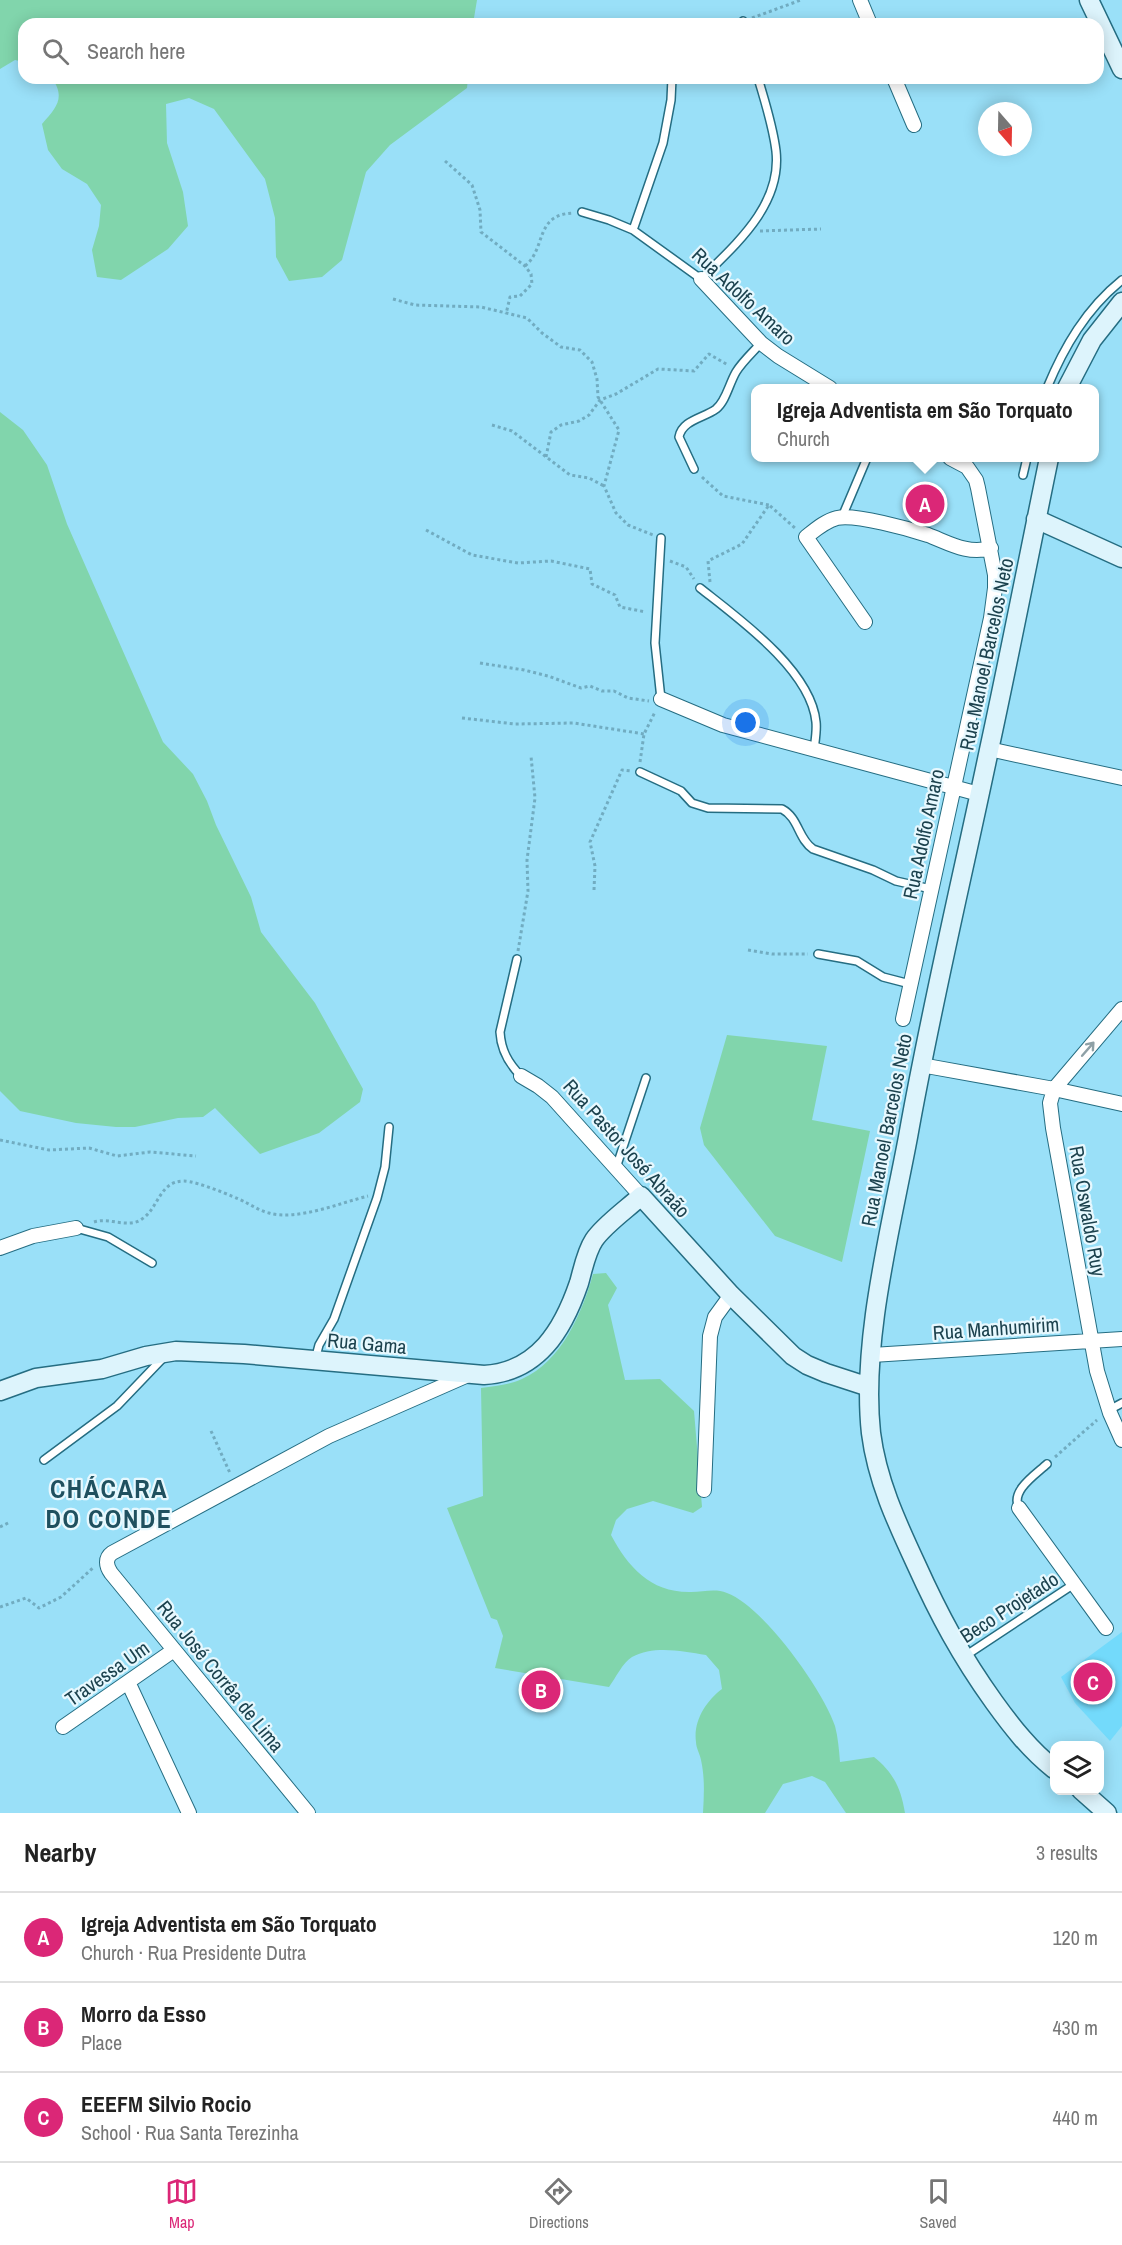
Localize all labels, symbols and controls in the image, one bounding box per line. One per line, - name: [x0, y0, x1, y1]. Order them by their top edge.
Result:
- search box: [18, 18, 1104, 84]
- icon: search: [39, 35, 72, 68]
- text: Search here: [87, 36, 185, 66]
- north arrow: [978, 102, 1032, 156]
- street label: Rua Adolfo Amaro: [686, 241, 802, 351]
- popup: [751, 384, 1099, 462]
- text: Igreja Adventista em São Torquato: [777, 395, 1073, 425]
- text: Church: [777, 425, 830, 452]
- pin: A: [906, 482, 944, 526]
- street label: Rua Manoel Barcelos Neto: [952, 555, 1020, 753]
- your location: [731, 708, 760, 737]
- street label: Rua Adolfo Amaro: [896, 767, 950, 901]
- street label: Rua Manoel Barcelos Neto: [854, 1031, 918, 1229]
- one-way arrow: [1081, 1042, 1095, 1057]
- street label: Rua Pastor José Abraão: [557, 1073, 697, 1223]
- street label: Rua Oswaldo Ruy: [1063, 1144, 1113, 1279]
- street label: Rua Manhumirim: [932, 1310, 1060, 1346]
- street label: Rua Gama: [326, 1326, 408, 1360]
- district label: CHÁCARA DO CONDE: [46, 1471, 172, 1536]
- street label: Beco Projetado: [955, 1565, 1063, 1649]
- street label: Rua José Corrêa de Lima: [151, 1595, 291, 1757]
- street label: Travessa Um: [60, 1634, 154, 1712]
- pin: C: [1074, 1660, 1112, 1704]
- pin: B: [522, 1668, 560, 1712]
- map controls: [1050, 1741, 1104, 1795]
- button: layers: [1050, 1741, 1104, 1795]
- text: Nearby: [24, 1835, 96, 1870]
- text: 3 results: [1036, 1839, 1098, 1866]
- text: Igreja Adventista em São Torquato: [81, 1909, 377, 1939]
- text: A: [38, 1924, 49, 1951]
- text: 120 m: [1052, 1924, 1098, 1951]
- text: Church · Rua Presidente Dutra: [81, 1939, 306, 1966]
- text: Morro da Esso: [81, 1999, 206, 2029]
- text: B: [38, 2014, 49, 2041]
- text: 430 m: [1052, 2014, 1098, 2041]
- text: Place: [81, 2029, 122, 2056]
- text: EEEFM Silvio Rocio: [81, 2089, 251, 2119]
- text: C: [38, 2104, 49, 2131]
- text: 440 m: [1052, 2104, 1098, 2131]
- text: School · Rua Santa Terezinha: [81, 2119, 299, 2146]
- tab: Map: [165, 2175, 198, 2233]
- tab: Directions: [529, 2175, 589, 2233]
- tab: Saved: [919, 2175, 957, 2233]

